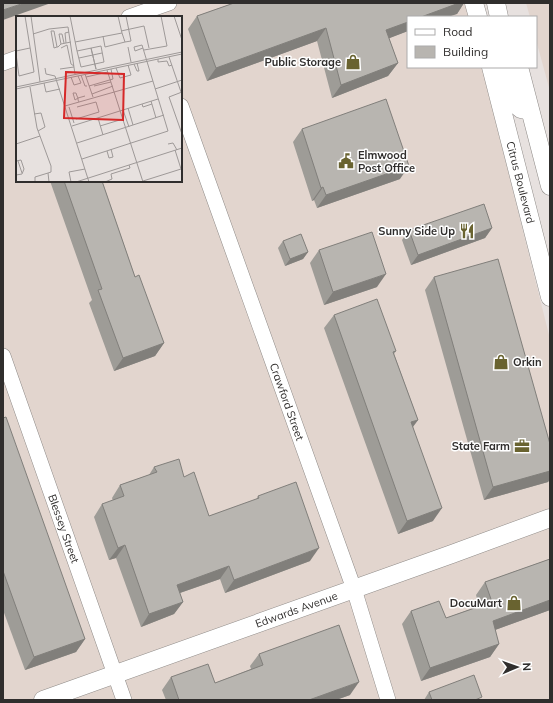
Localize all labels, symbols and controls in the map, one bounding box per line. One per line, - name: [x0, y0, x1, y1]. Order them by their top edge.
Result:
- inset map: [16, 16, 182, 182]
- legend: [407, 16, 537, 68]
- text: Road: [443, 24, 472, 39]
- text: Building: [443, 44, 488, 59]
- shop icon: Public Storage: [344, 53, 362, 71]
- place label: Public Storage: [264, 55, 341, 69]
- street label: Citrus Boulevard: [503, 140, 538, 225]
- place label: Elmwood Post Office: [358, 148, 415, 175]
- public building icon: Elmwood Post Office: [337, 152, 355, 170]
- restaurant icon: Sunny Side Up: [458, 222, 476, 240]
- place label: Sunny Side Up: [378, 224, 455, 238]
- shop icon: Orkin: [492, 353, 510, 371]
- place label: Orkin: [513, 355, 542, 369]
- street label: Crawford Street: [267, 361, 307, 442]
- office icon: State Farm: [513, 437, 531, 455]
- place label: State Farm: [452, 439, 510, 453]
- street label: Blessey Street: [45, 492, 82, 565]
- street label: Edwards Avenue: [253, 588, 339, 631]
- shop icon: DocuMart: [505, 594, 523, 612]
- place label: DocuMart: [450, 596, 502, 610]
- north arrow: [497, 647, 537, 687]
- text: N: [520, 662, 534, 671]

